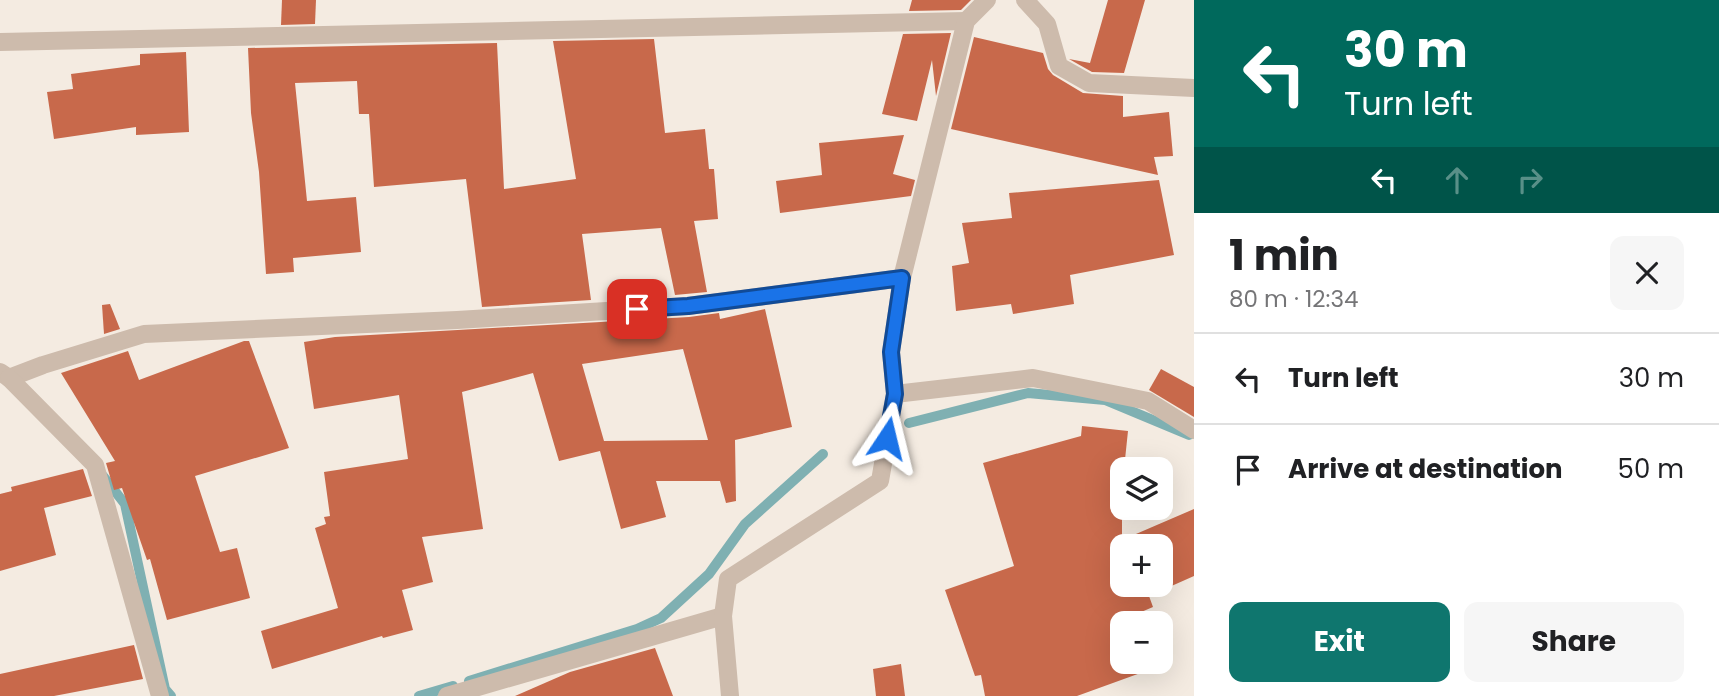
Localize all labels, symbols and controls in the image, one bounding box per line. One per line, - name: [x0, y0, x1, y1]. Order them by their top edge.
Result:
- text: 30 m: [1344, 16, 1468, 84]
- icon: left: [1229, 28, 1320, 119]
- text: Turn left: [1344, 81, 1473, 126]
- icon: left: [1365, 161, 1403, 199]
- icon: ahead: [1438, 161, 1476, 199]
- icon: right: [1511, 161, 1549, 199]
- text: 1 min: [1229, 226, 1339, 285]
- button: close: [1610, 236, 1684, 310]
- pin: [607, 279, 667, 339]
- text: 80 m · 12:34: [1229, 283, 1358, 315]
- icon: arrive: [618, 290, 656, 328]
- icon: left: [1229, 360, 1267, 398]
- text: Turn left: [1288, 360, 1399, 396]
- text: 30 m: [1619, 360, 1684, 396]
- position arrow: [850, 401, 924, 475]
- icon: arrive: [1229, 451, 1267, 489]
- text: Arrive at destination: [1288, 451, 1563, 487]
- text: 50 m: [1618, 451, 1684, 487]
- map controls: [1110, 457, 1173, 674]
- button: layers: [1110, 457, 1173, 520]
- button: +: [1110, 534, 1173, 597]
- button: Exit: [1229, 602, 1450, 682]
- button: Share: [1464, 602, 1684, 682]
- button: −: [1110, 611, 1173, 674]

